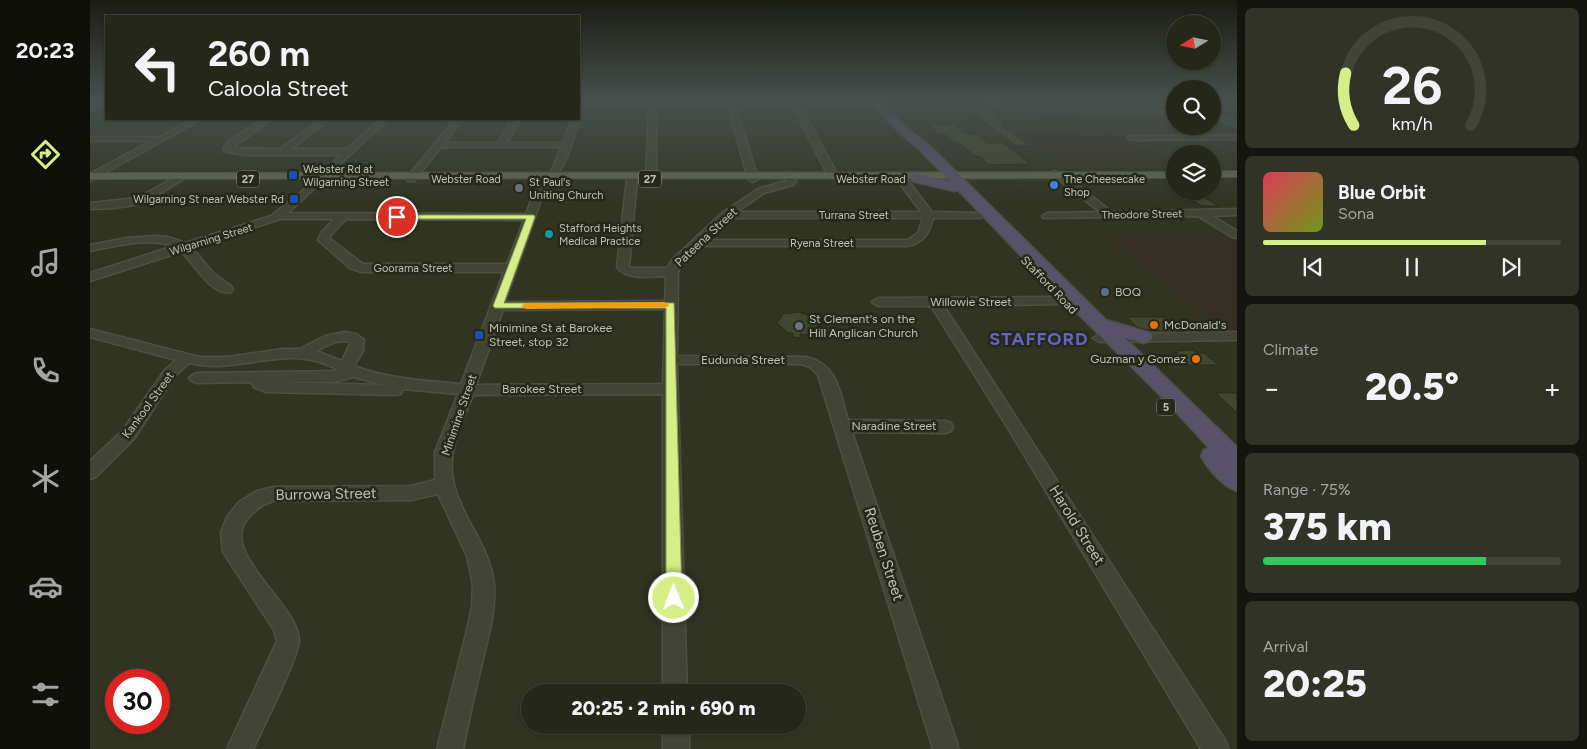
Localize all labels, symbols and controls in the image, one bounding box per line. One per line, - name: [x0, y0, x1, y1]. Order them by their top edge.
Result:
- north arrow: [1166, 15, 1221, 70]
- map controls: [1166, 15, 1221, 200]
- text: 260 m: [208, 33, 310, 75]
- icon: left: [125, 35, 190, 100]
- text: 20:23: [16, 37, 74, 64]
- text: 26: [1382, 55, 1442, 117]
- text: Caloola Street: [208, 75, 349, 102]
- button: search: [1166, 80, 1221, 135]
- text: km/h: [1392, 113, 1432, 134]
- icon: directions: [28, 137, 63, 172]
- button: layers: [1166, 145, 1221, 200]
- place label: Webster Rd at Wilgarning Street: [303, 163, 389, 189]
- marker: Webster Rd at Wilgarning Street: [287, 169, 299, 181]
- road number: 27: [237, 170, 259, 188]
- road number: 27: [639, 170, 661, 188]
- street label: Webster Road: [431, 173, 501, 186]
- street label: Webster Road: [836, 173, 906, 186]
- place label: The Cheesecake Shop: [1064, 173, 1145, 199]
- place label: St Paul's Uniting Church: [529, 176, 604, 202]
- marker: The Cheesecake Shop: [1048, 179, 1060, 191]
- text: Blue Orbit: [1338, 181, 1426, 204]
- marker: St Paul's Uniting Church: [513, 182, 525, 194]
- place label: Wilgarning St near Webster Rd: [133, 193, 284, 206]
- marker: Wilgarning St near Webster Rd: [288, 193, 300, 205]
- pin: [376, 196, 418, 238]
- icon: arrive: [383, 203, 411, 231]
- street label: Pateena Street: [672, 204, 740, 269]
- text: Sona: [1338, 204, 1374, 223]
- street label: Theodore Street: [1102, 207, 1182, 222]
- street label: Turrana Street: [819, 209, 889, 222]
- street label: Wilgarning Street: [168, 221, 254, 258]
- place label: Stafford Heights Medical Practice: [559, 222, 642, 248]
- marker: Stafford Heights Medical Practice: [543, 228, 555, 240]
- street label: Ryena Street: [790, 237, 854, 250]
- icon: music: [28, 245, 63, 280]
- street label: Stafford Road: [1018, 253, 1080, 317]
- icon: previous: [1299, 253, 1327, 281]
- icon: pause: [1398, 253, 1426, 281]
- icon: next: [1497, 253, 1525, 281]
- street label: Goorama Street: [374, 262, 452, 275]
- place label: BOQ: [1115, 285, 1141, 299]
- marker: BOQ: [1099, 286, 1111, 298]
- street label: Willowie Street: [930, 295, 1012, 309]
- place label: St Clement's on the Hill Anglican Church: [809, 312, 918, 340]
- place label: McDonald's: [1164, 318, 1227, 332]
- marker: McDonald's: [1148, 319, 1160, 331]
- marker: St Clement's on the Hill Anglican Church: [793, 320, 805, 332]
- place label: Minimine St at Barokee Street, stop 32: [489, 321, 613, 349]
- district label: STAFFORD: [989, 328, 1089, 350]
- marker: Minimine St at Barokee Street, stop 32: [473, 329, 485, 341]
- text: Climate: [1263, 340, 1318, 359]
- place label: Guzman y Gomez: [1090, 352, 1186, 366]
- icon: phone: [28, 353, 63, 388]
- street label: Eudunda Street: [701, 353, 785, 367]
- marker: Guzman y Gomez: [1190, 353, 1202, 365]
- text: 20.5°: [1365, 364, 1459, 410]
- street label: Kankool Street: [119, 369, 177, 441]
- text: −: [1263, 371, 1280, 405]
- text: +: [1544, 371, 1561, 405]
- street label: Minimine Street: [439, 372, 480, 458]
- street label: Barokee Street: [502, 382, 582, 396]
- road number: 5: [1157, 398, 1175, 416]
- street label: Naradine Street: [851, 419, 937, 433]
- icon: climate: [28, 461, 63, 496]
- text: Range · 75%: [1263, 480, 1351, 499]
- street label: Harold Street: [1045, 482, 1109, 568]
- street label: Burrowa Street: [275, 484, 377, 504]
- text: 375 km: [1263, 504, 1392, 550]
- street label: Reuben Street: [860, 505, 908, 603]
- icon: car: [28, 569, 63, 604]
- position arrow: [647, 571, 699, 623]
- text: Arrival: [1263, 637, 1308, 656]
- text: 20:25: [1263, 661, 1367, 707]
- speed limit sign: 30: [105, 669, 170, 734]
- icon: filters: [28, 677, 63, 712]
- text: 20:25 · 2 min · 690 m: [571, 697, 756, 720]

